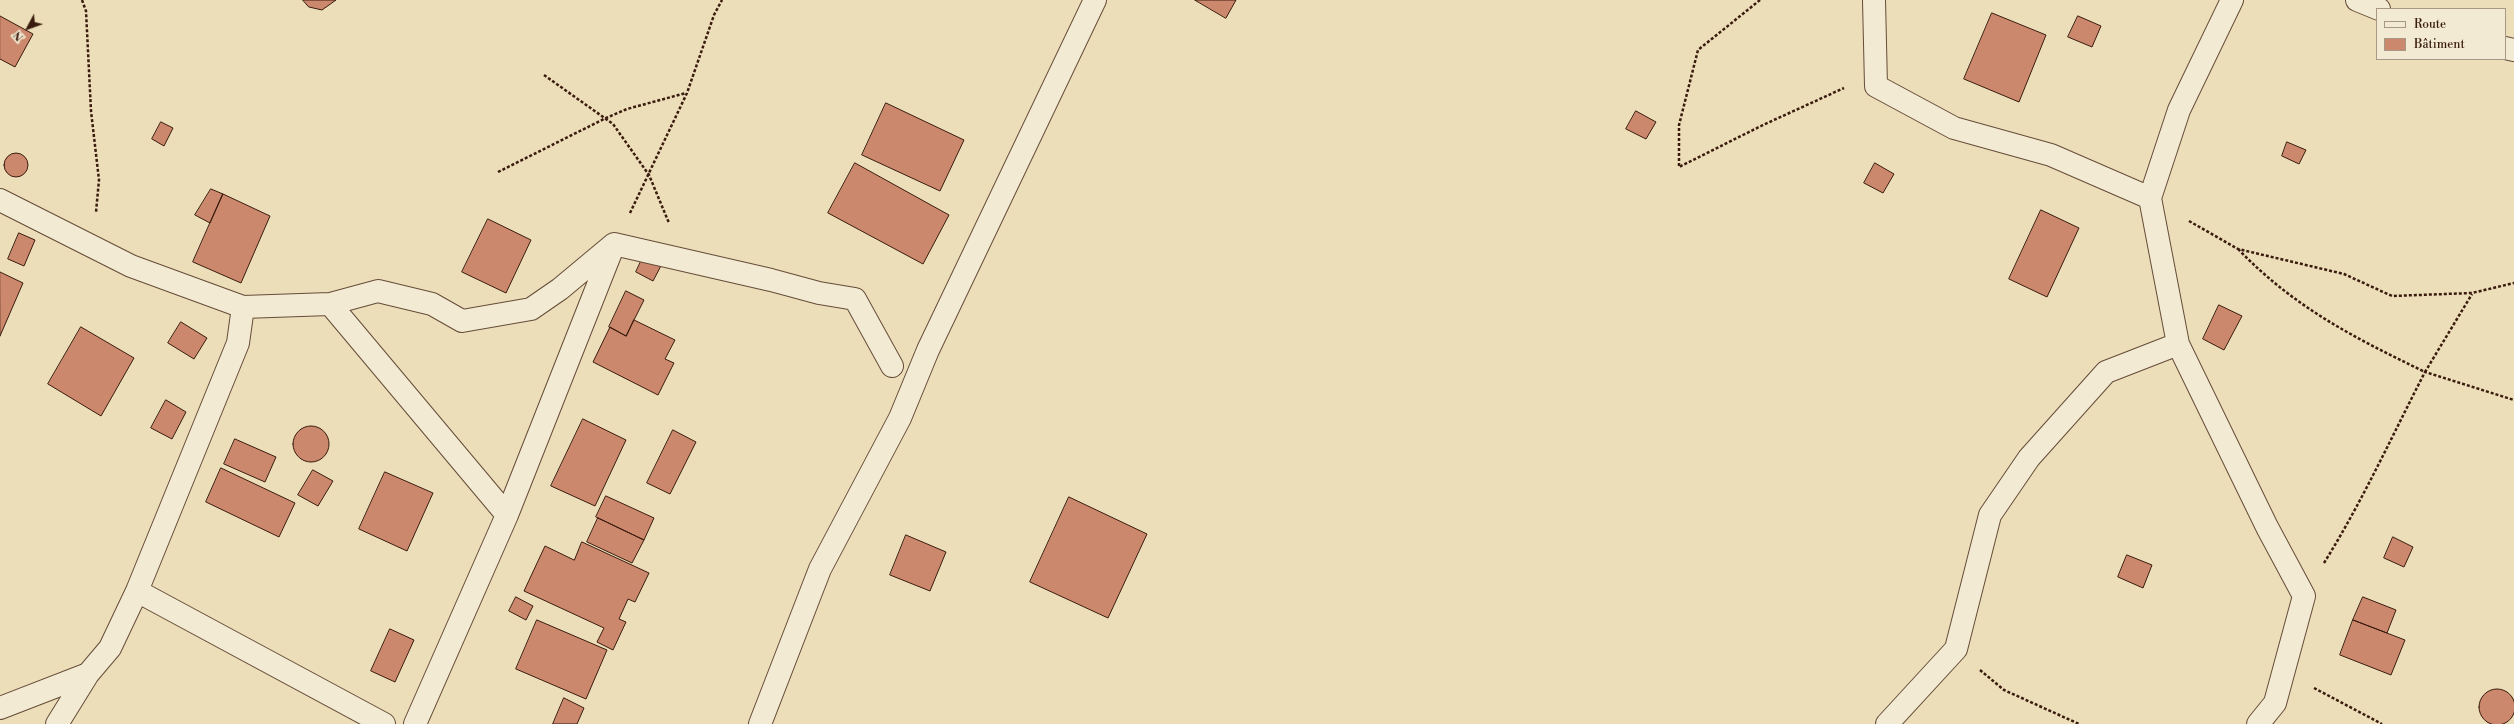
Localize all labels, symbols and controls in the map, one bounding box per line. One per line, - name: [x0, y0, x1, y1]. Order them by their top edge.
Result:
- north arrow: [8, 8, 48, 48]
- legend: [2376, 8, 2506, 60]
- text: Route: [2414, 17, 2446, 32]
- text: N: [11, 28, 27, 44]
- text: Bâtiment: [2414, 37, 2465, 52]

